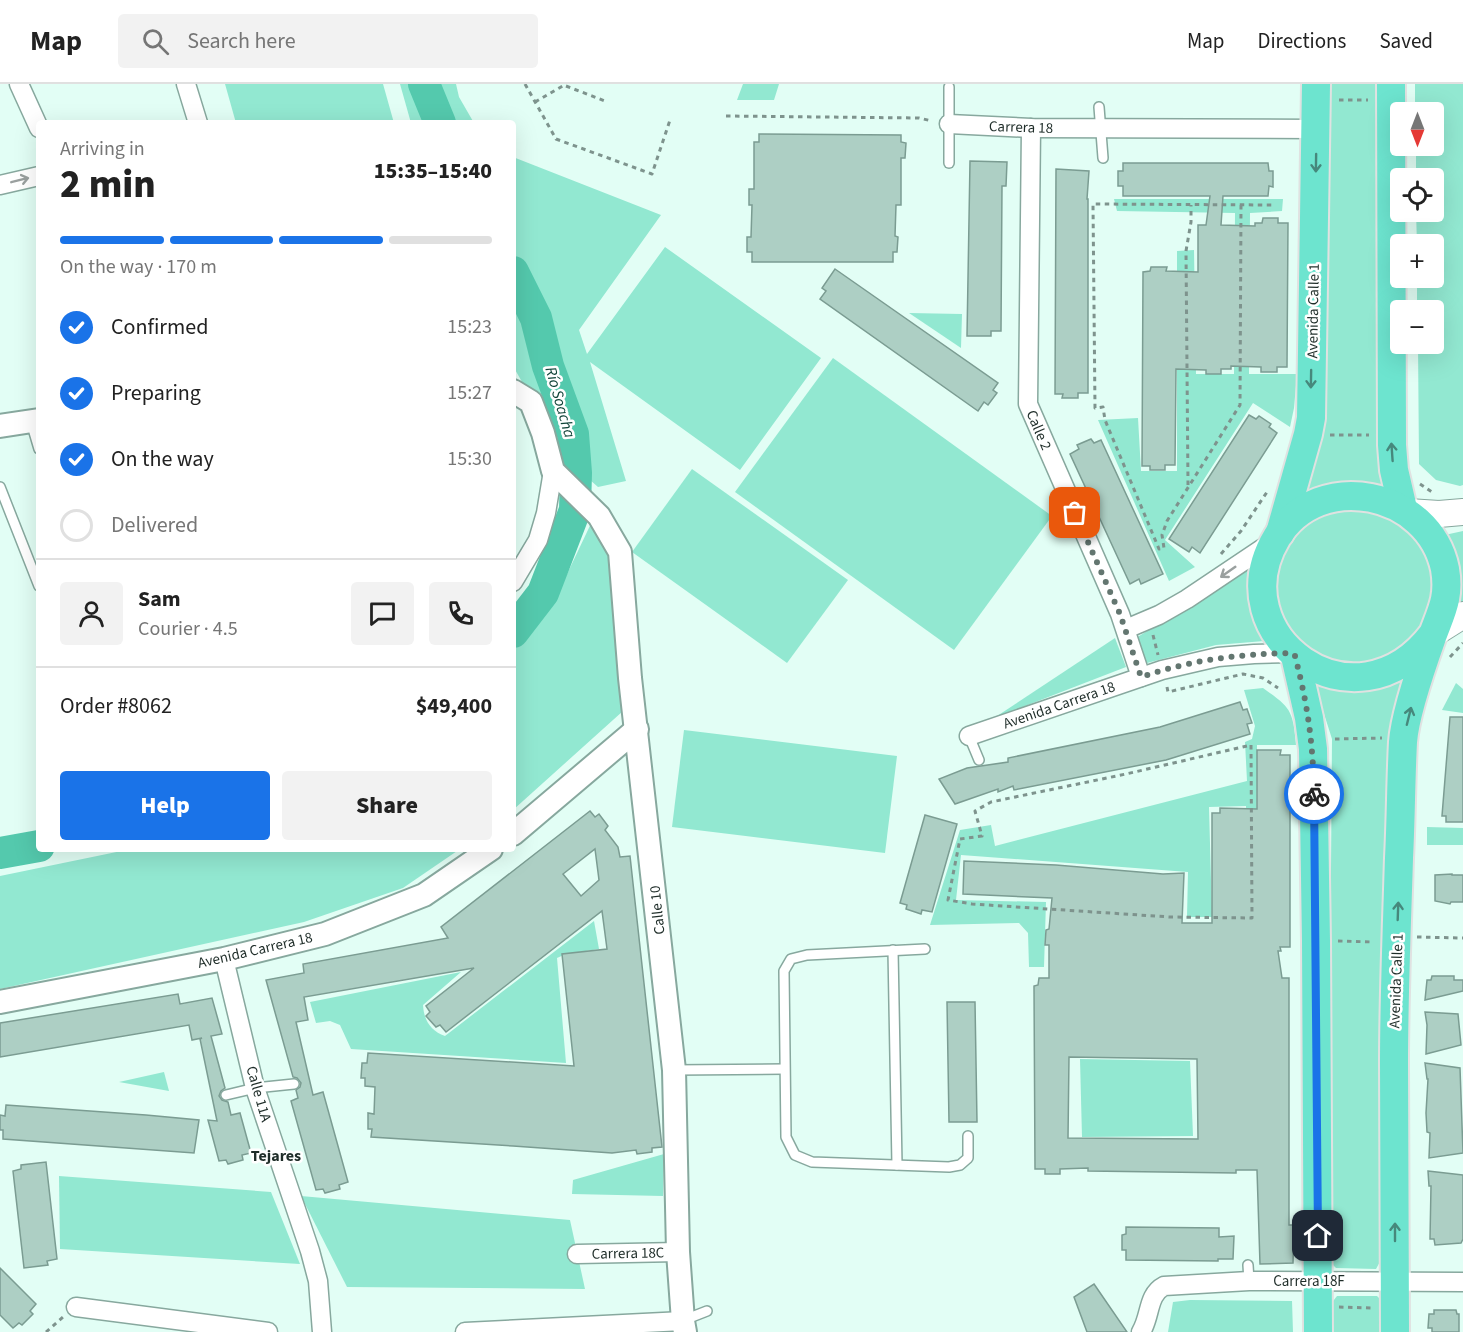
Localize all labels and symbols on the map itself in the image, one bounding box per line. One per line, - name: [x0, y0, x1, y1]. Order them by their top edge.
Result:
- north arrow: [1390, 102, 1444, 156]
- street label: Carrera 18: [989, 116, 1053, 139]
- one-way arrow: [1310, 153, 1322, 173]
- one-way arrow: [10, 174, 29, 186]
- street label: Avenida Calle 1: [1302, 263, 1325, 359]
- water label: Río Soacha: [539, 364, 581, 441]
- one-way arrow: [1306, 369, 1317, 389]
- street label: Calle 2: [1021, 407, 1056, 453]
- one-way arrow: [1387, 442, 1398, 462]
- pin: [1049, 487, 1100, 538]
- one-way arrow: [1220, 566, 1237, 578]
- street label: Avenida Carrera 18: [1000, 676, 1118, 735]
- one-way arrow: [1403, 707, 1415, 726]
- courier: [1284, 764, 1344, 824]
- street label: Calle 10: [644, 884, 671, 935]
- one-way arrow: [1392, 901, 1403, 921]
- street label: Avenida Carrera 18: [196, 927, 315, 974]
- street label: Avenida Calle 1: [1384, 933, 1409, 1029]
- street label: Calle 11A: [241, 1064, 277, 1125]
- district label: Tejares: [251, 1145, 301, 1167]
- pin: [1292, 1210, 1343, 1261]
- one-way arrow: [1389, 1222, 1401, 1242]
- street label: Carrera 18C: [591, 1242, 665, 1265]
- street label: Carrera 18F: [1273, 1271, 1345, 1292]

